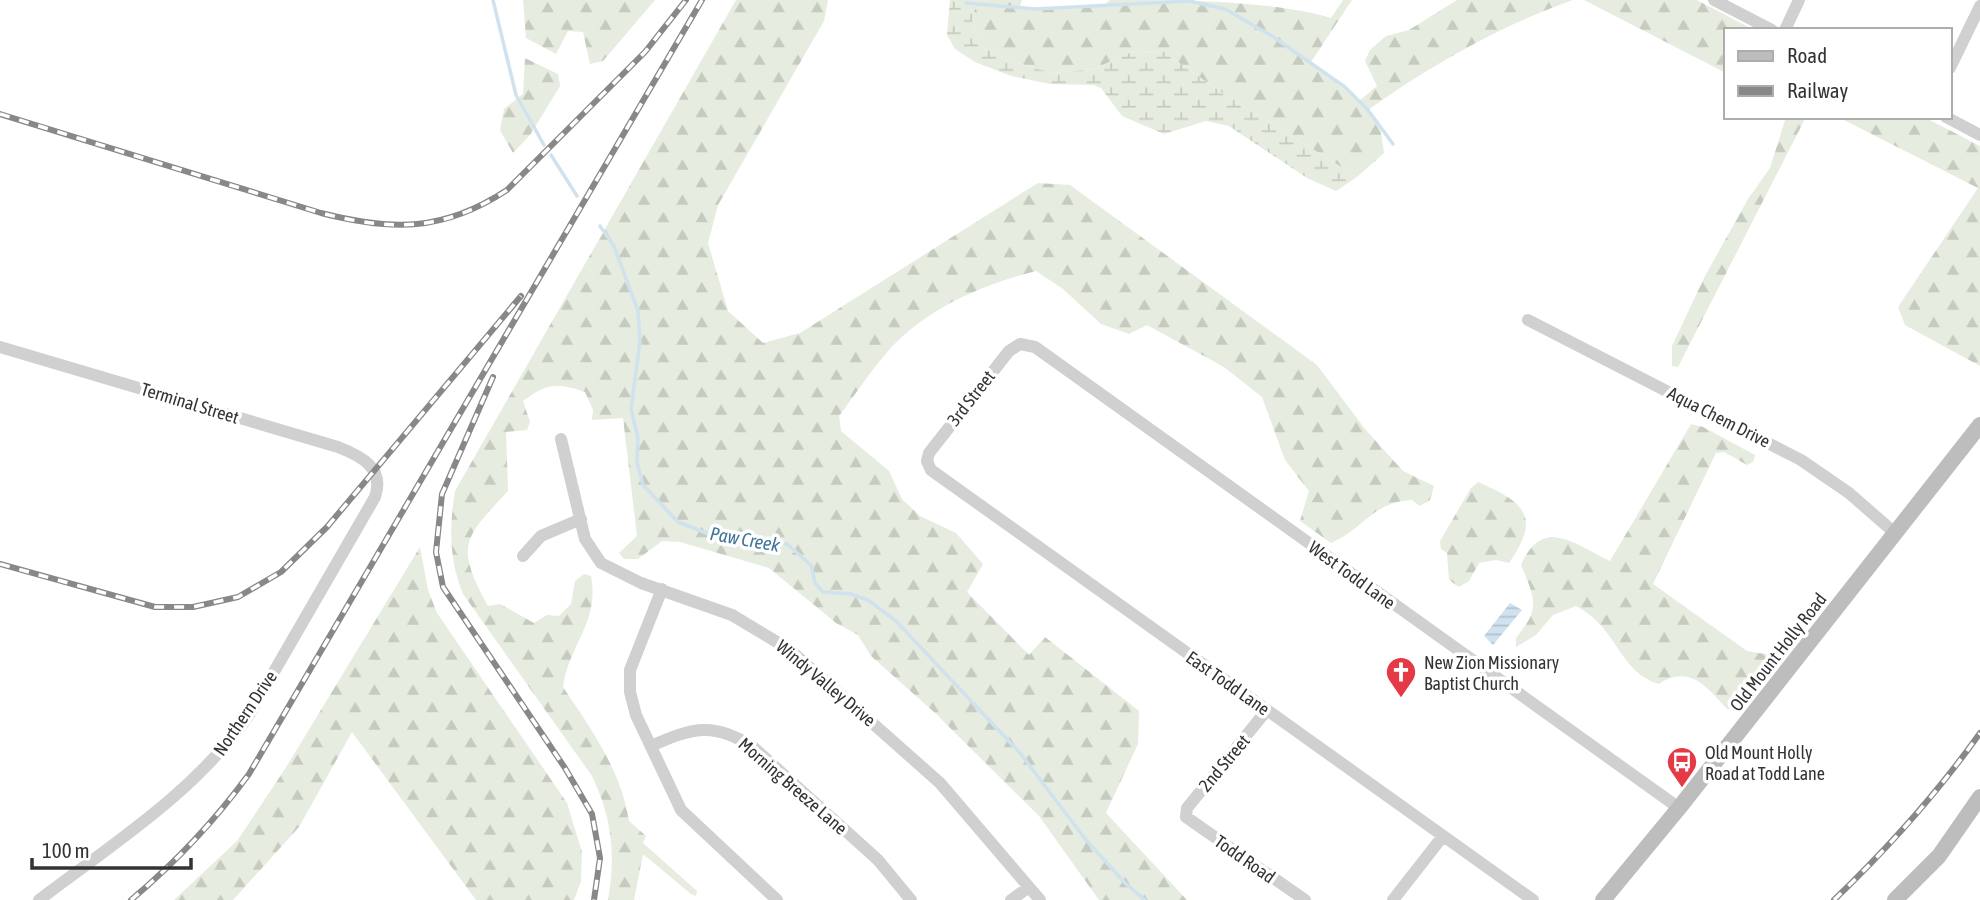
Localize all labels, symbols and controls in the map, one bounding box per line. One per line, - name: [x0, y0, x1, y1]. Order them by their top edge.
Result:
- legend: [1724, 28, 1952, 119]
- text: Road: [1787, 43, 1827, 67]
- text: Railway: [1787, 78, 1849, 102]
- street label: 3rd Street: [943, 366, 999, 430]
- street label: Terminal Street: [139, 378, 241, 428]
- street label: Aqua Chem Drive: [1664, 382, 1774, 452]
- water label: Paw Creek: [708, 522, 782, 556]
- street label: West Todd Lane: [1305, 537, 1399, 613]
- street label: Old Mount Holly Road: [1725, 589, 1831, 715]
- street label: Windy Valley Drive: [772, 635, 880, 731]
- street label: East Todd Lane: [1182, 647, 1274, 719]
- place label: New Zion Missionary Baptist Church: [1424, 652, 1559, 694]
- church icon: New Zion Missionary Baptist Church: [1384, 655, 1418, 699]
- street label: Northern Drive: [209, 667, 281, 759]
- street label: 2nd Street: [1194, 730, 1254, 796]
- street label: Morning Breeze Lane: [734, 733, 852, 839]
- place label: Old Mount Holly Road at Todd Lane: [1705, 742, 1825, 784]
- bus stop icon: Old Mount Holly Road at Todd Lane: [1665, 745, 1699, 789]
- scale bar: [32, 827, 191, 871]
- street label: Todd Road: [1211, 831, 1279, 887]
- text: 100 m: [42, 838, 90, 862]

